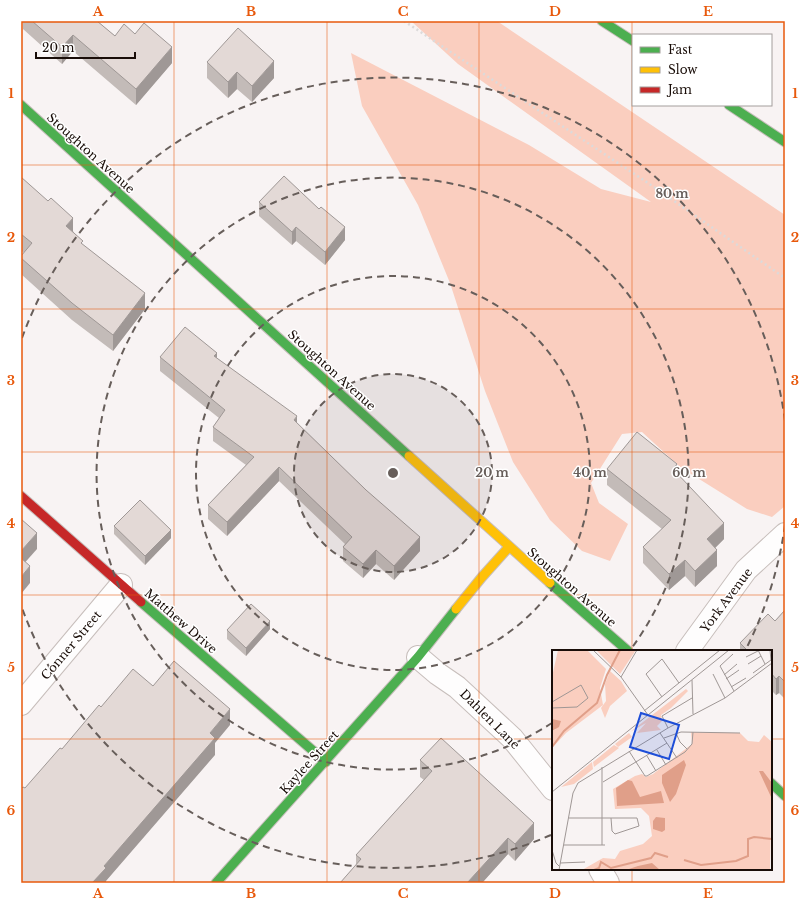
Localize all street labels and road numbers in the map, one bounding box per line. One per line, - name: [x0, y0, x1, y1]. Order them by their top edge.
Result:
- street label: Stoughton Avenue: [44, 110, 138, 196]
- street label: Stoughton Avenue: [285, 327, 379, 413]
- street label: Stoughton Avenue: [524, 544, 620, 630]
- street label: York Avenue: [696, 565, 755, 636]
- street label: Matthew Drive: [142, 585, 221, 657]
- street label: Conner Street: [38, 607, 105, 683]
- street label: Dahlen Lane: [457, 686, 523, 752]
- street label: Kaylee Street: [276, 727, 342, 797]

